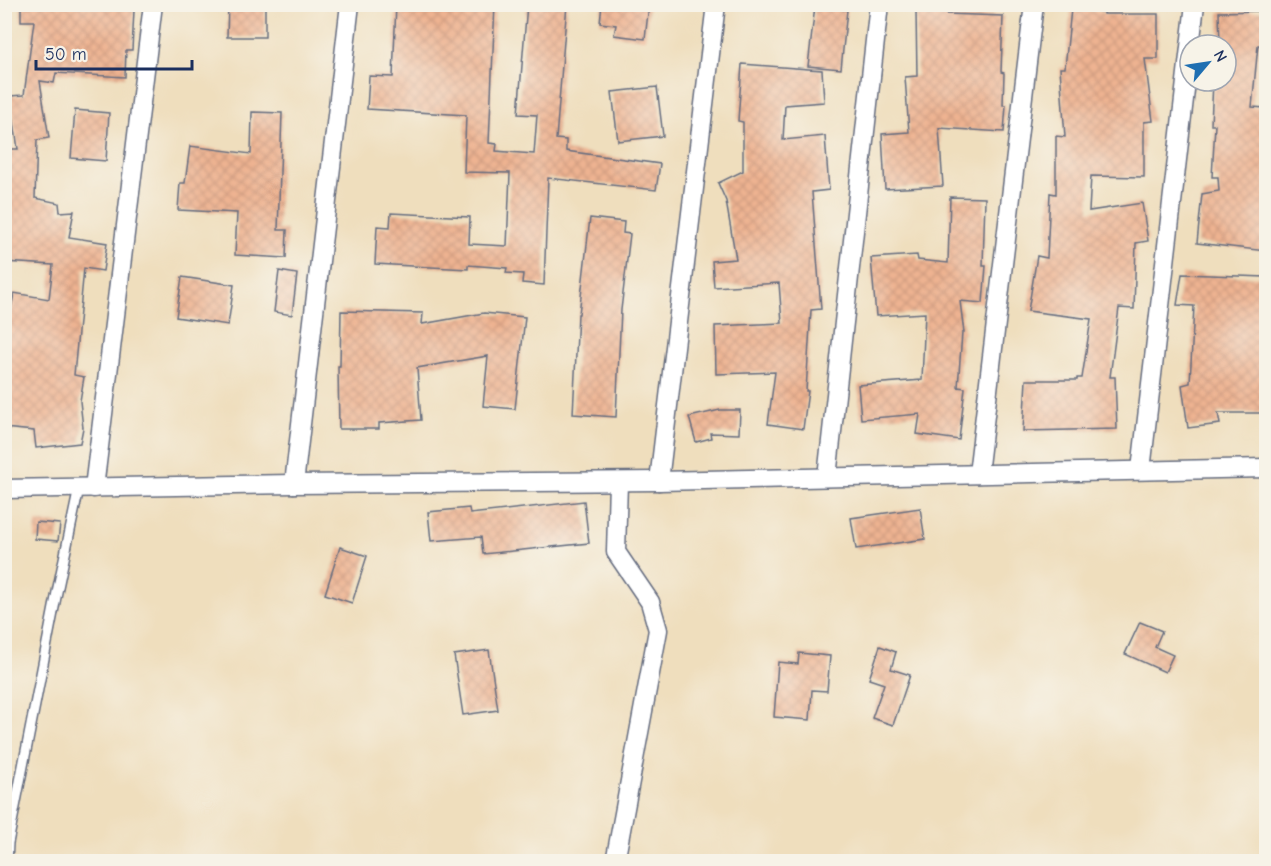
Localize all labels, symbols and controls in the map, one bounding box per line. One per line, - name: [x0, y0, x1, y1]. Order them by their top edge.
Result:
- scale bar: [36, 33, 192, 71]
- north arrow: [1178, 33, 1238, 93]
- text: 50 m: [45, 44, 87, 65]
- text: N: [1210, 47, 1231, 65]

